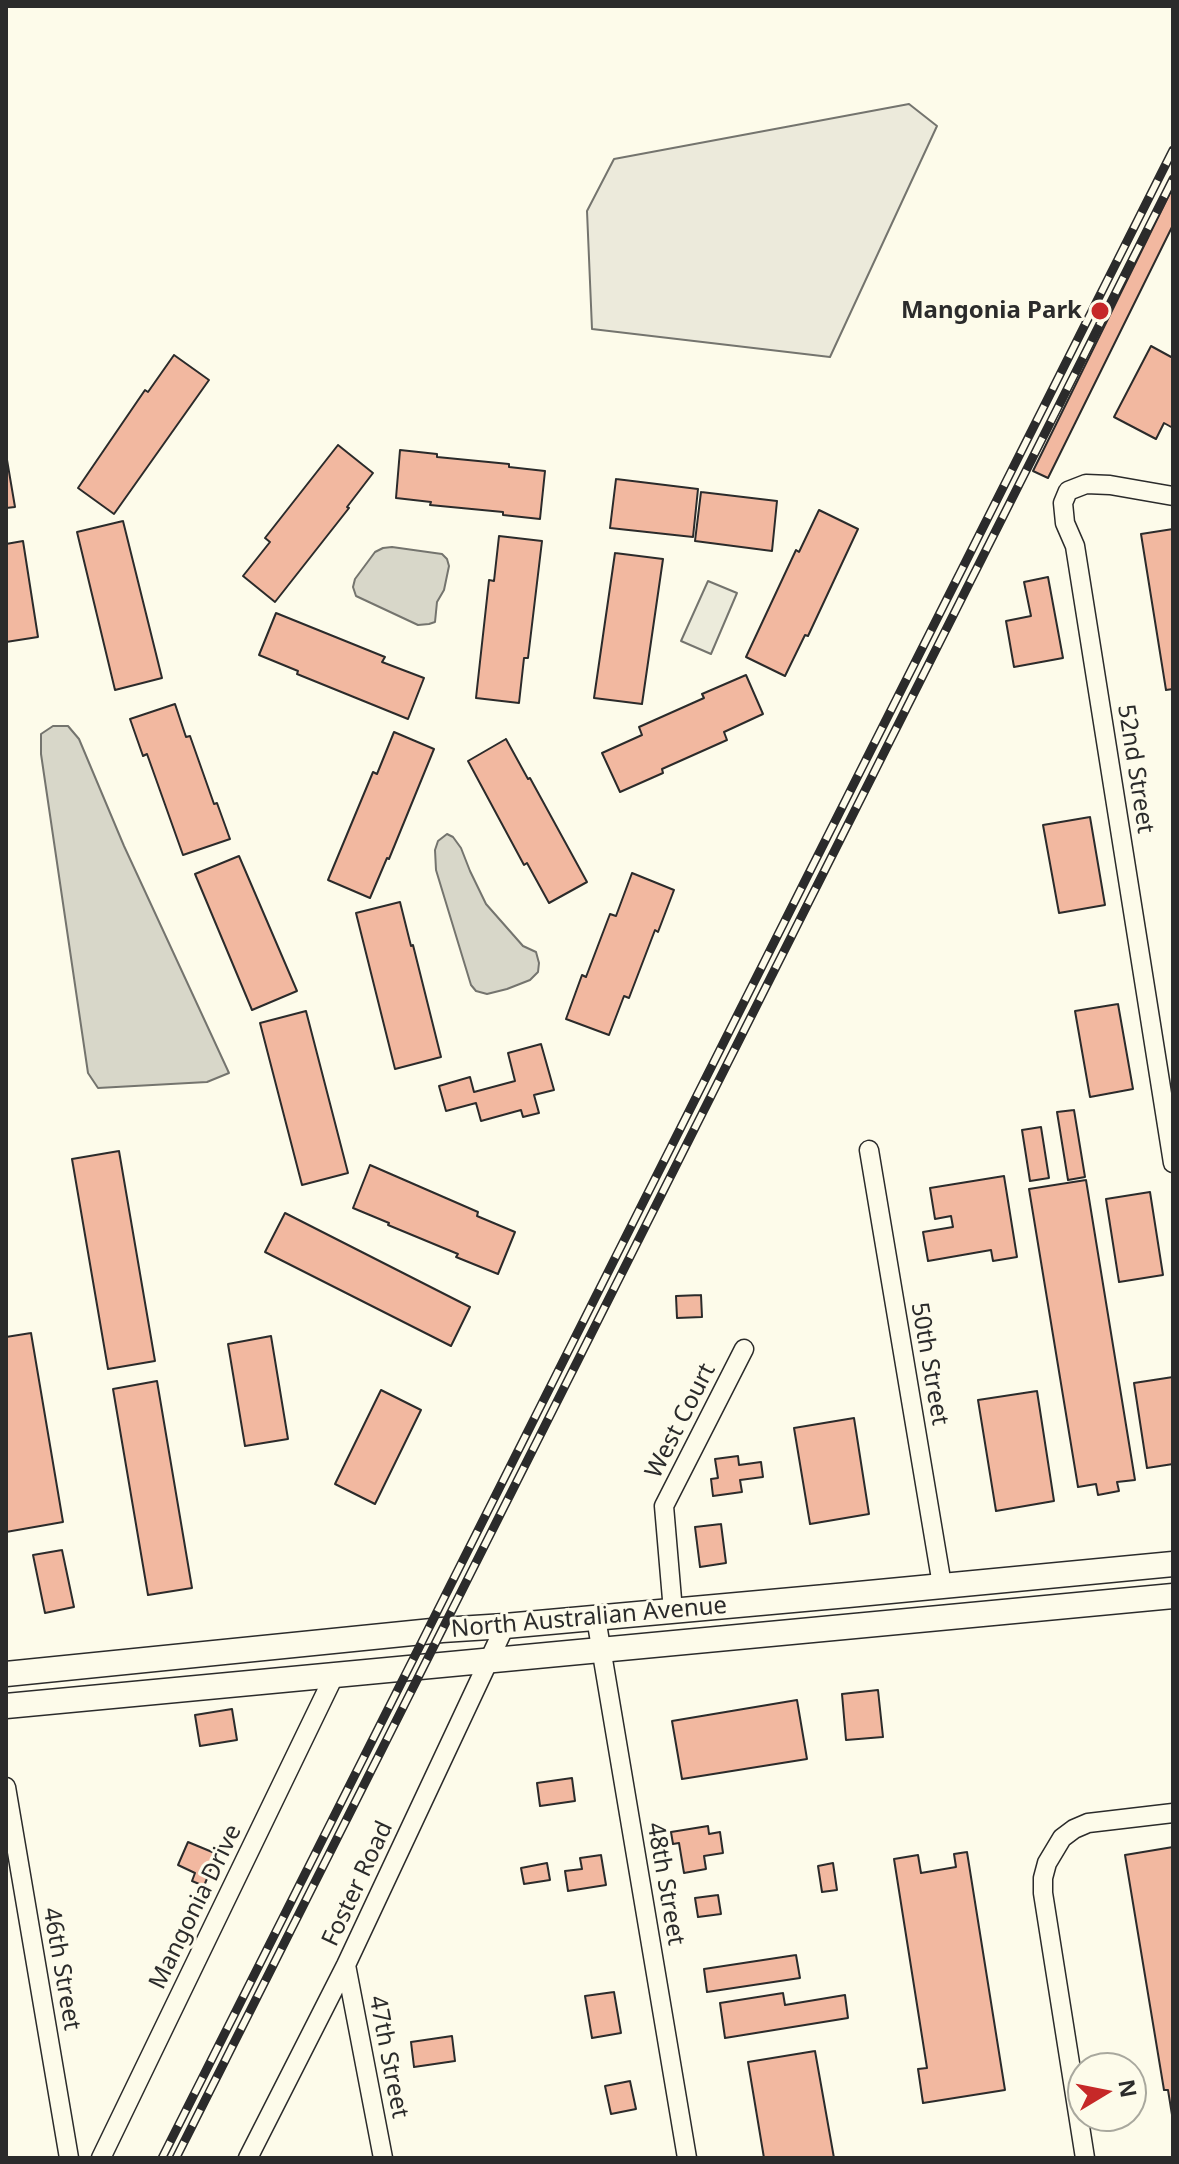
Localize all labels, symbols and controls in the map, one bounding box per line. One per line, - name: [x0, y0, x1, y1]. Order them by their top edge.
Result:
- place label: Mangonia Park: [901, 297, 1082, 325]
- marker: Mangonia Park: [1089, 300, 1111, 322]
- street label: 52nd Street: [1111, 702, 1159, 836]
- street label: 50th Street: [904, 1300, 954, 1428]
- street label: West Court: [640, 1359, 722, 1483]
- street label: North Australian Avenue: [450, 1592, 728, 1644]
- street label: Foster Road: [317, 1817, 399, 1951]
- street label: Mangonia Drive: [144, 1820, 248, 1994]
- street label: 48th Street: [640, 1820, 690, 1948]
- street label: 46th Street: [36, 1905, 86, 2033]
- street label: 47th Street: [362, 1993, 414, 2121]
- north arrow: [1067, 2052, 1147, 2132]
- text: N: [1112, 2077, 1145, 2100]

